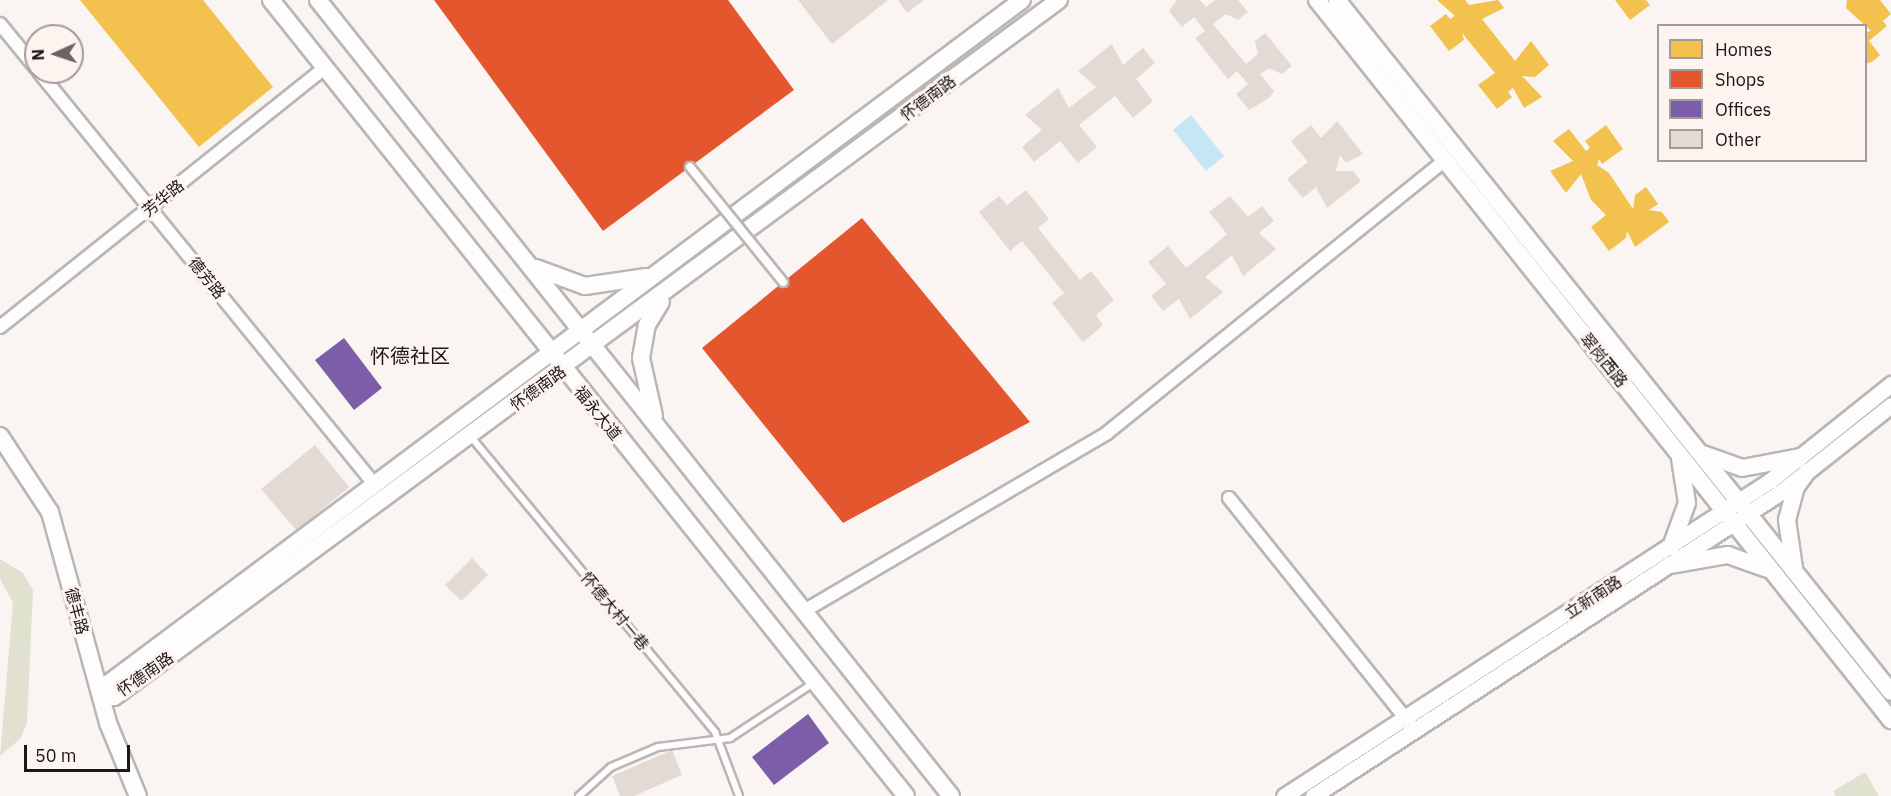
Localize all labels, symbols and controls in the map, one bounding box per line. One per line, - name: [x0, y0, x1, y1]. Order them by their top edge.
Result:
- north arrow: [24, 24, 84, 84]
- legend: [1657, 24, 1867, 162]
- text: Homes: [1715, 38, 1772, 61]
- text: N: [28, 49, 48, 61]
- text: Shops: [1715, 68, 1765, 91]
- street label: 怀德南路: [897, 71, 959, 125]
- text: Offices: [1715, 98, 1771, 121]
- text: Other: [1715, 128, 1761, 151]
- street label: 芳华路: [138, 175, 188, 221]
- street label: 德芳路: [184, 253, 230, 303]
- street label: 翠岗西路: [1576, 329, 1632, 391]
- district label: 怀德社区: [370, 343, 450, 367]
- street label: 怀德南路: [506, 361, 570, 415]
- street label: 福永大道: [570, 382, 626, 444]
- street label: 怀德大村一巷: [577, 568, 653, 654]
- street label: 立新南路: [1561, 572, 1625, 622]
- street label: 德丰路: [62, 585, 92, 637]
- street label: 怀德南路: [113, 648, 177, 700]
- scale bar: [27, 733, 134, 771]
- text: 50 m: [35, 744, 77, 767]

